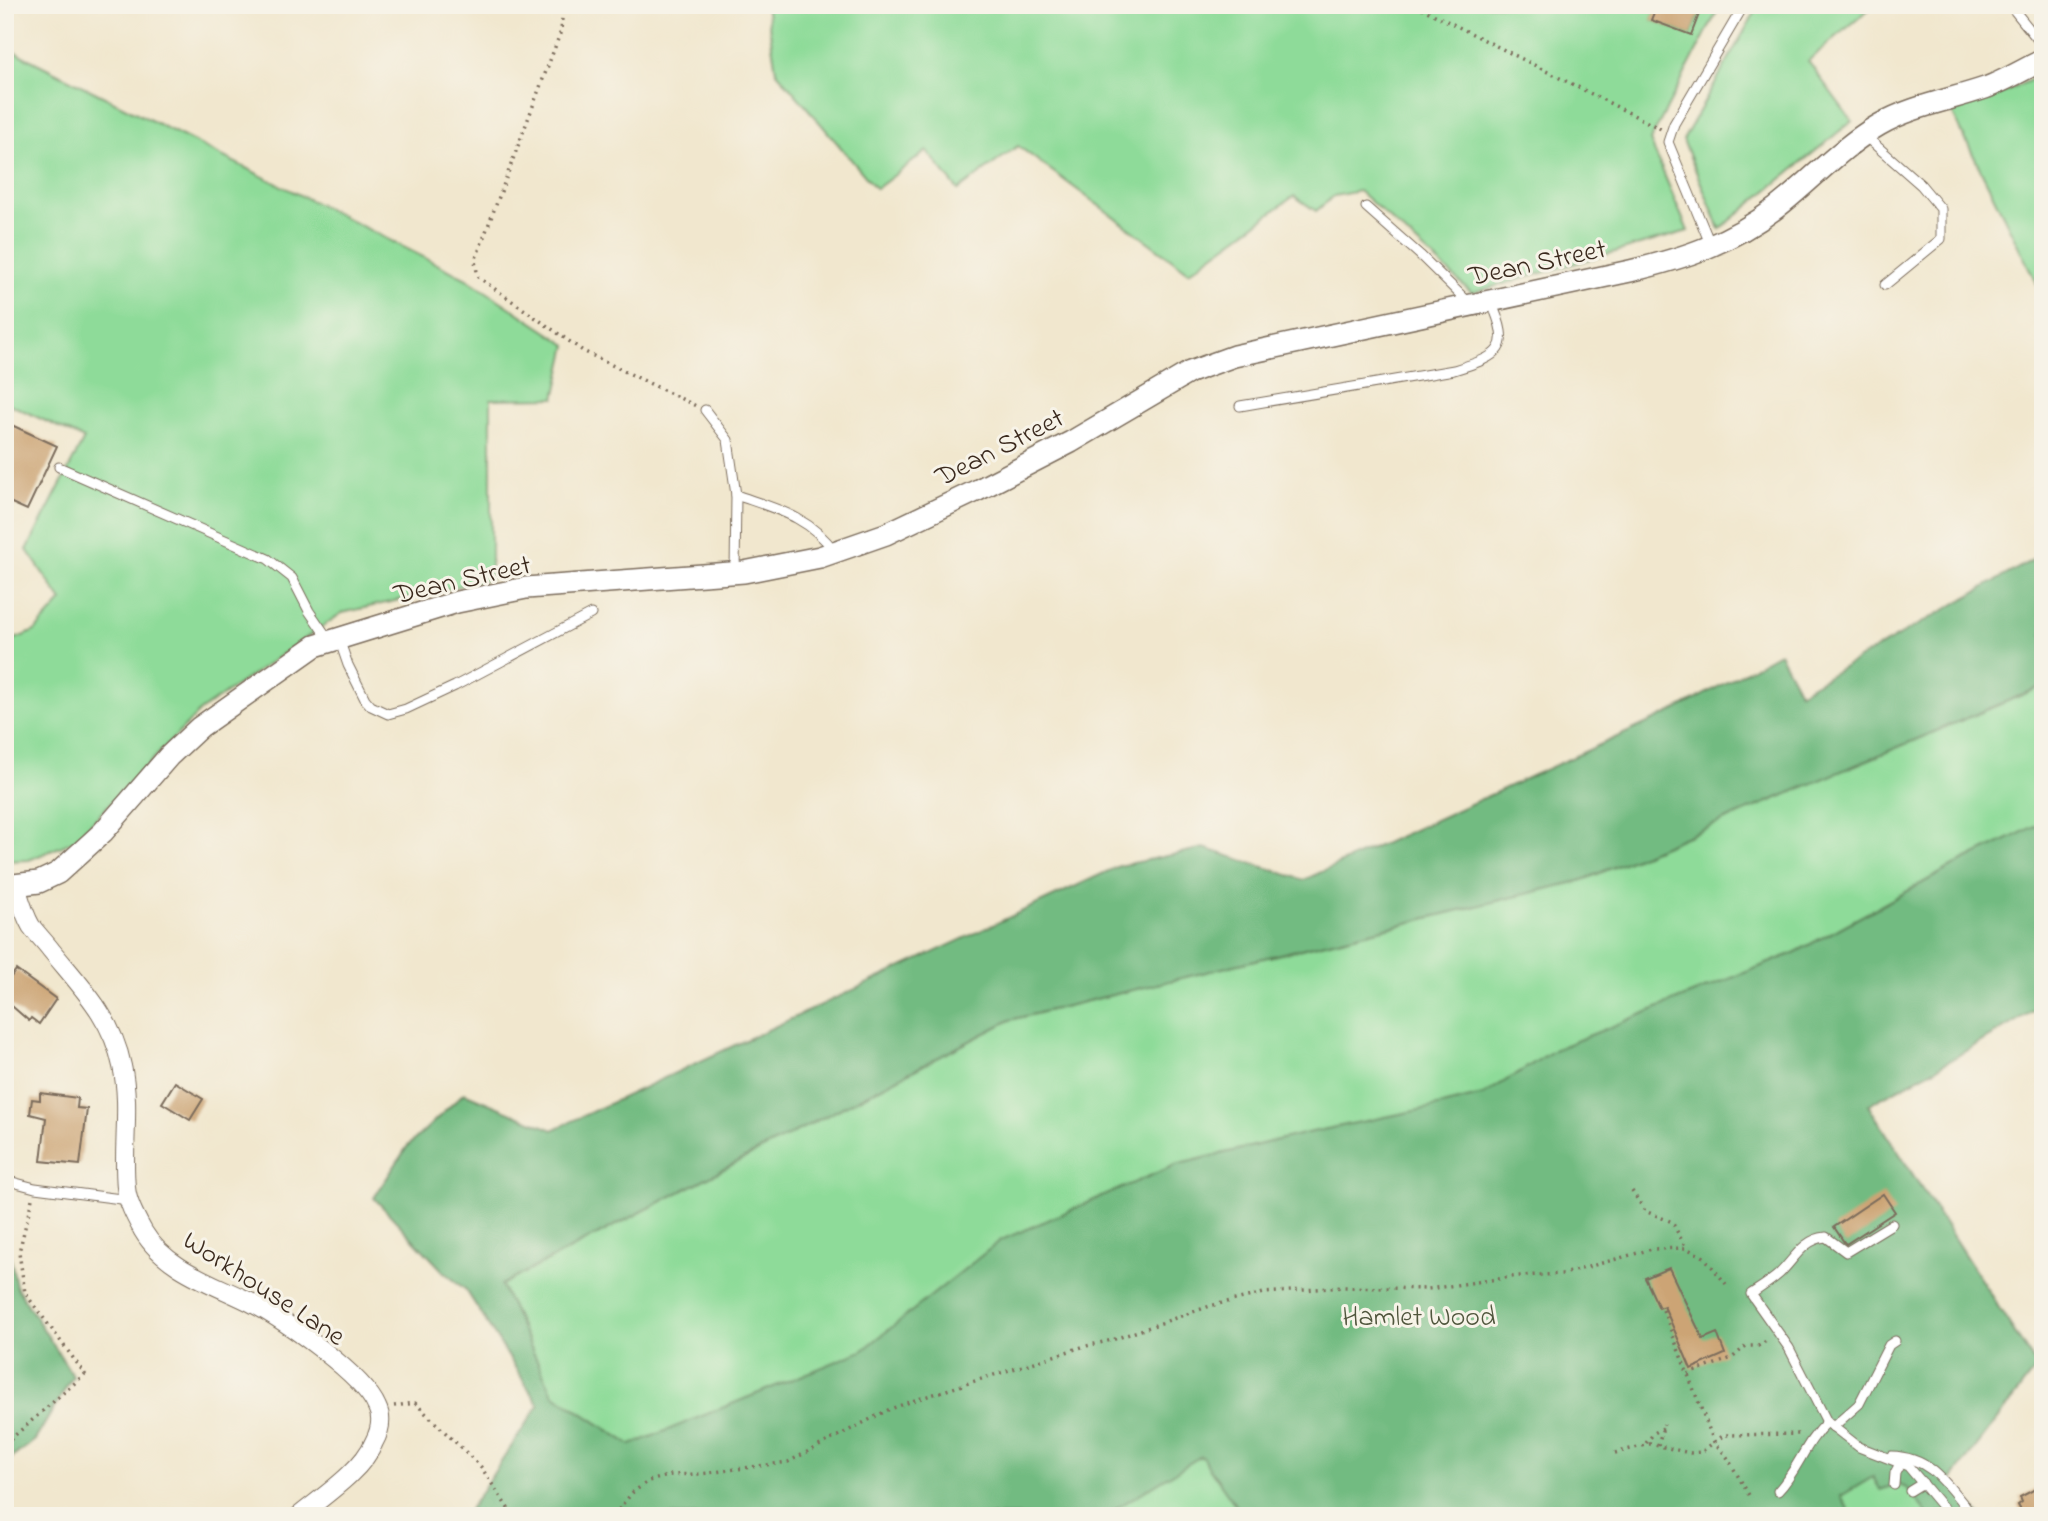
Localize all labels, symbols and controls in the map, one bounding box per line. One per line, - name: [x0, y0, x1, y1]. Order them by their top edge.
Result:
- street label: Dean Street: [1464, 230, 1610, 299]
- street label: Dean Street: [928, 399, 1072, 500]
- street label: Dean Street: [389, 546, 535, 617]
- street label: Workhouse Lane: [174, 1222, 353, 1358]
- park label: Hamlet Wood: [1342, 1298, 1496, 1339]

